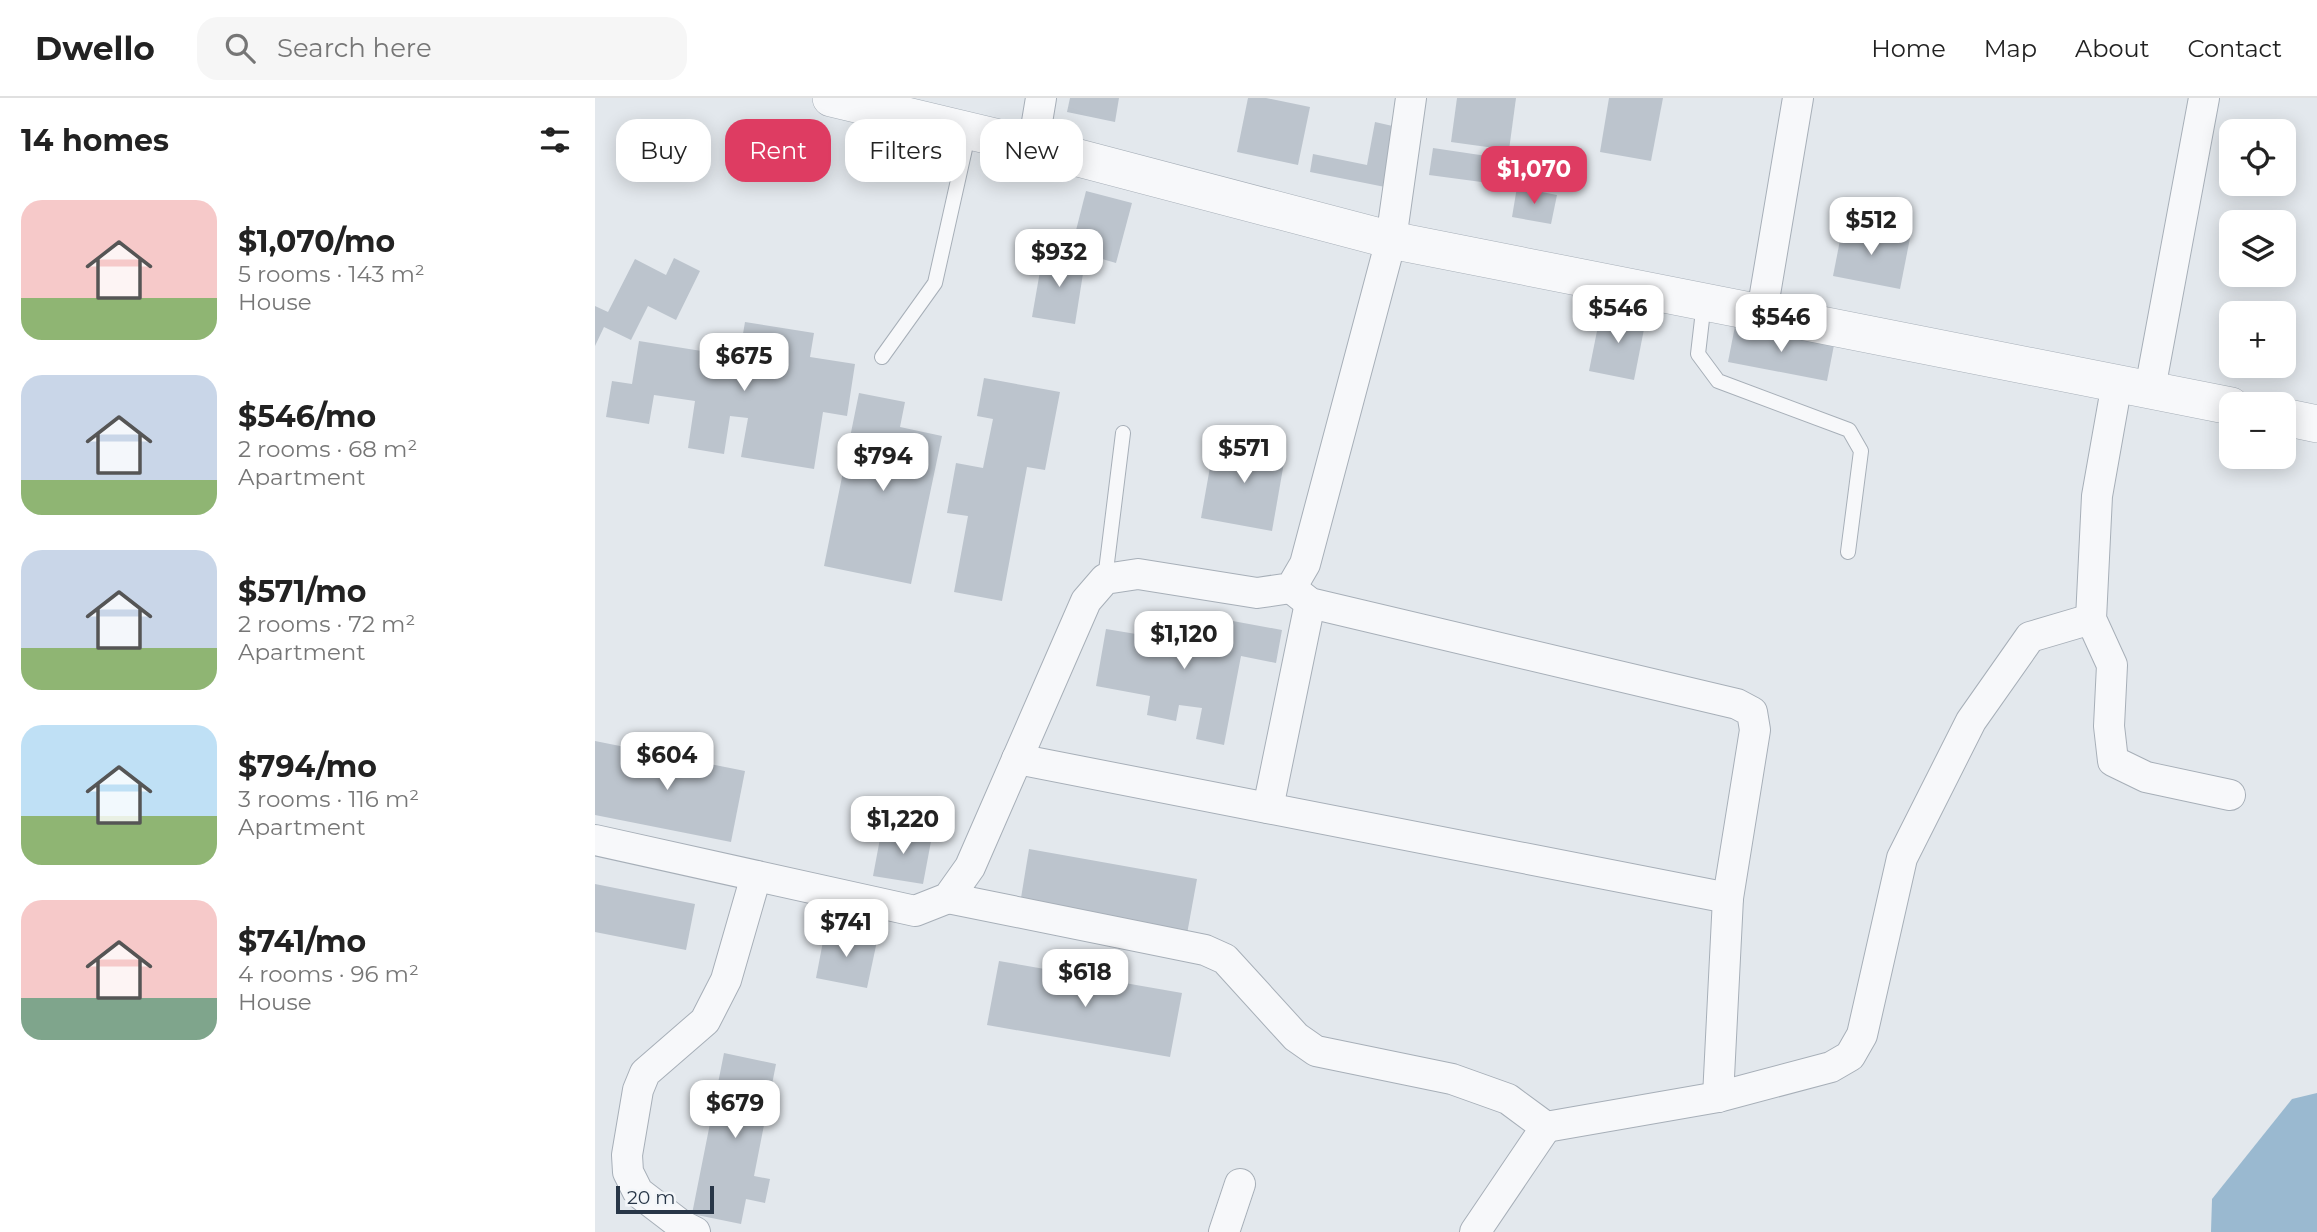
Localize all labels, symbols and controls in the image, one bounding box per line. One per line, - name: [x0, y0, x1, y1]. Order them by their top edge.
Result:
- search box: [197, 17, 687, 80]
- text: Dwello: [35, 28, 155, 68]
- icon: search: [221, 29, 259, 67]
- text: Search here: [277, 32, 432, 64]
- text: Home: [1871, 34, 1946, 63]
- text: Map: [1984, 34, 2037, 63]
- text: About: [2075, 34, 2149, 63]
- text: Contact: [2187, 34, 2282, 63]
- chip: Buy: [616, 119, 711, 182]
- chip: Rent: [725, 119, 831, 182]
- chip: Filters: [845, 119, 966, 182]
- chip: New: [980, 119, 1083, 182]
- map controls: [2219, 119, 2296, 469]
- button: locate: [2219, 119, 2296, 196]
- icon: filters: [536, 121, 574, 159]
- text: 14 homes: [21, 122, 169, 159]
- pin: $1,070: [1477, 146, 1591, 206]
- text: $1,070: [1497, 155, 1571, 183]
- pin: $512: [1830, 198, 1912, 257]
- text: $512: [1846, 206, 1896, 234]
- button: layers: [2219, 210, 2296, 287]
- text: $1,070/mo: [238, 223, 395, 260]
- icon: home: [77, 228, 161, 312]
- pin: $932: [1018, 230, 1100, 289]
- text: $932: [1031, 238, 1087, 266]
- text: 5 rooms · 143 m²: [238, 260, 425, 288]
- pin: $546: [1577, 286, 1659, 345]
- text: House: [238, 288, 312, 316]
- text: $546: [1589, 294, 1647, 322]
- pin: $546: [1740, 294, 1822, 354]
- button: +: [2219, 301, 2296, 378]
- text: $546: [1752, 303, 1810, 331]
- pin: $675: [703, 334, 785, 393]
- text: $675: [716, 342, 772, 370]
- button: −: [2219, 392, 2296, 469]
- text: $546/mo: [238, 398, 376, 435]
- icon: home: [77, 403, 161, 487]
- pin: $571: [1203, 426, 1285, 485]
- pin: $794: [842, 434, 924, 493]
- text: $571: [1218, 434, 1270, 462]
- text: 2 rooms · 68 m²: [238, 435, 417, 463]
- text: $794: [853, 442, 913, 470]
- text: Apartment: [238, 463, 366, 491]
- text: $571/mo: [238, 573, 366, 610]
- icon: home: [77, 578, 161, 662]
- text: 2 rooms · 72 m²: [238, 610, 415, 638]
- pin: $1,120: [1127, 612, 1241, 671]
- text: $1,120: [1150, 620, 1218, 648]
- text: Apartment: [238, 638, 366, 666]
- pin: $604: [626, 732, 708, 792]
- text: $604: [637, 741, 697, 769]
- text: $794/mo: [238, 748, 377, 785]
- icon: home: [77, 753, 161, 837]
- text: 3 rooms · 116 m²: [238, 785, 419, 813]
- pin: $1,220: [846, 796, 960, 856]
- text: $1,220: [867, 805, 939, 833]
- text: Apartment: [238, 813, 366, 841]
- pin: $741: [805, 900, 887, 959]
- text: $741: [820, 908, 872, 936]
- text: $741/mo: [238, 923, 366, 960]
- icon: home: [77, 928, 161, 1012]
- pin: $618: [1044, 950, 1126, 1009]
- text: $618: [1058, 958, 1112, 986]
- text: 4 rooms · 96 m²: [238, 960, 419, 988]
- text: House: [238, 988, 312, 1016]
- pin: $679: [694, 1080, 776, 1140]
- text: $679: [706, 1089, 764, 1117]
- scale bar: [616, 1183, 714, 1215]
- text: 20 m: [627, 1186, 675, 1209]

